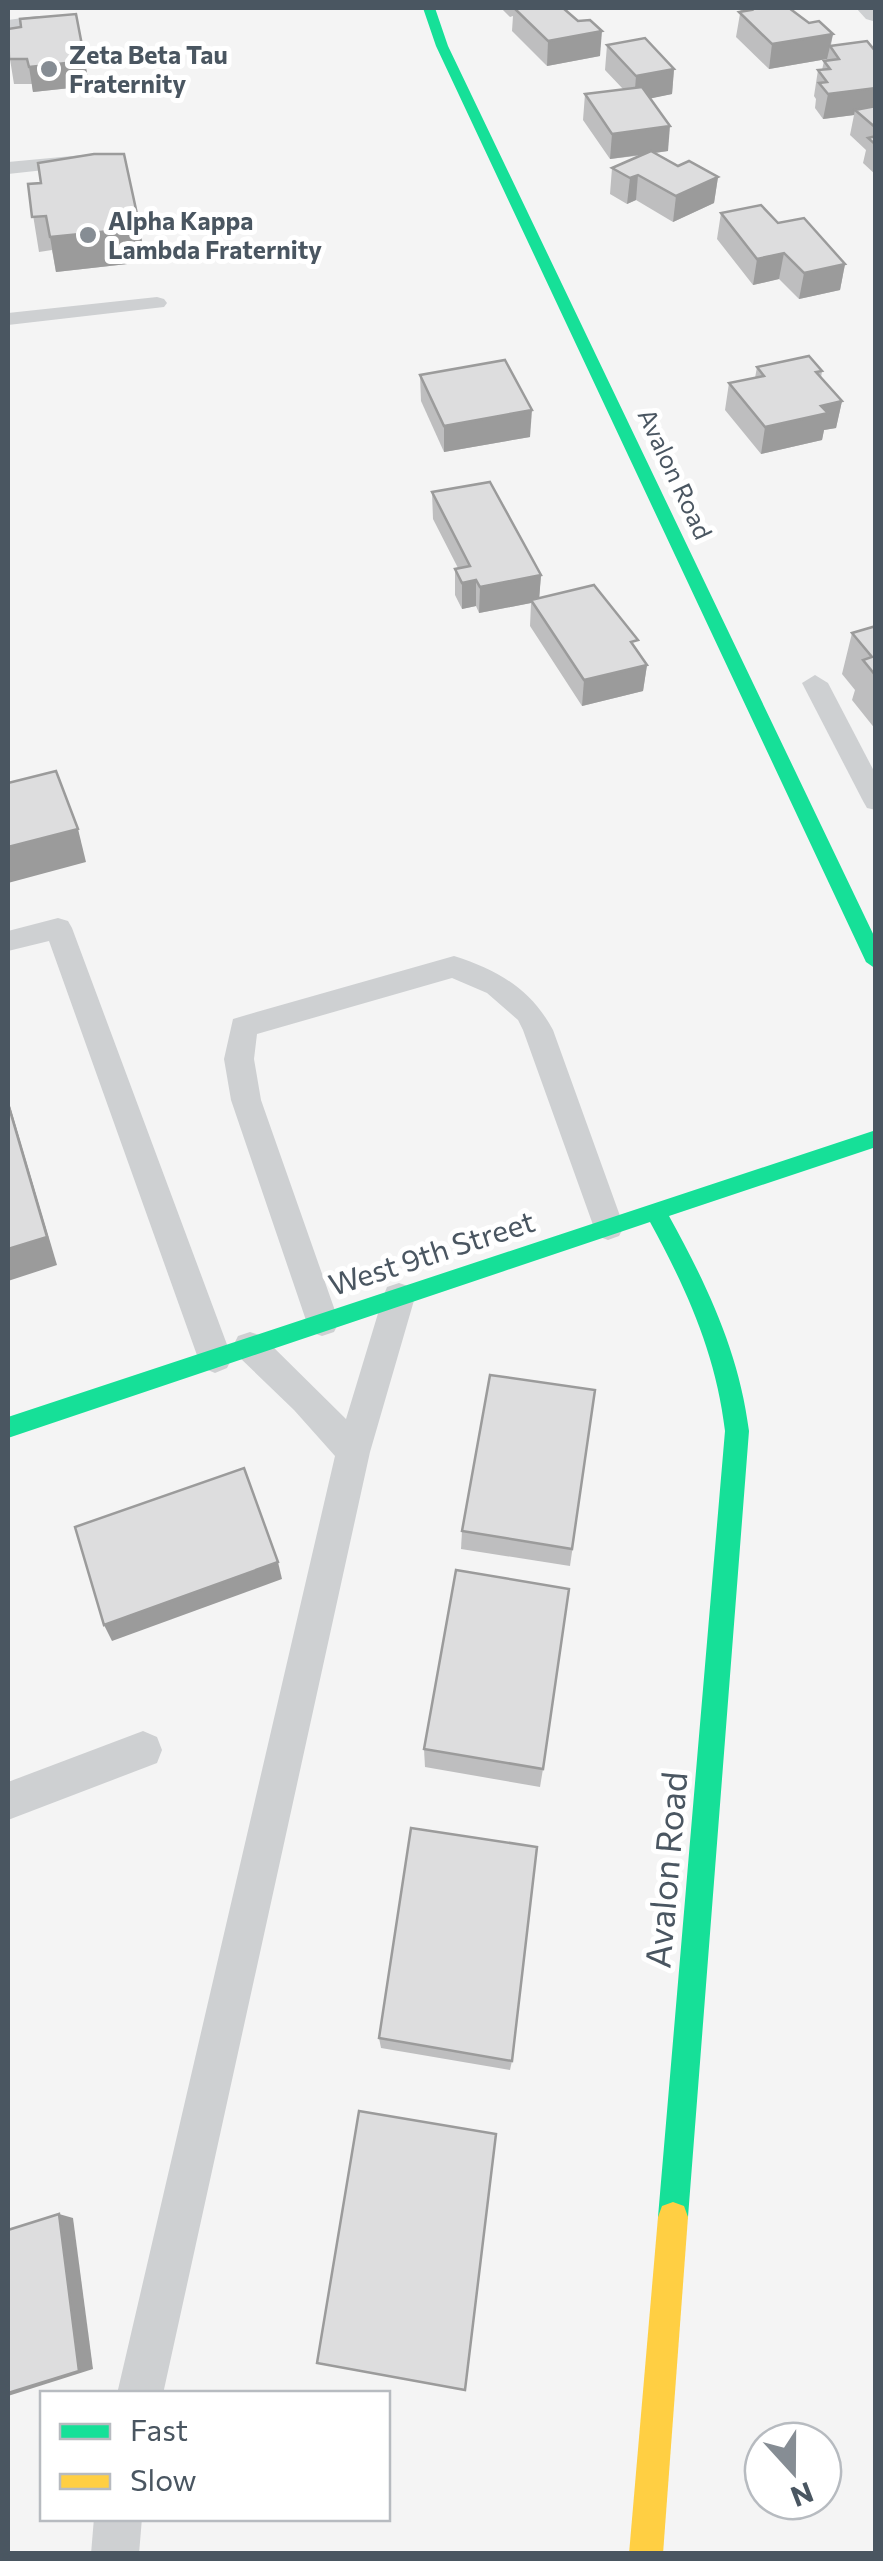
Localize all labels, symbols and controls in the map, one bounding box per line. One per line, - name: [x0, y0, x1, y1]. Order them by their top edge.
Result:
- place label: Zeta Beta Tau Fraternity: [69, 39, 228, 98]
- marker: Zeta Beta Tau Fraternity: [38, 58, 60, 80]
- place label: Alpha Kappa Lambda Fraternity: [108, 205, 322, 264]
- marker: Alpha Kappa Lambda Fraternity: [77, 224, 99, 246]
- street label: Avalon Road: [633, 403, 719, 544]
- street label: West 9th Street: [324, 1201, 539, 1302]
- street label: Avalon Road: [635, 1770, 695, 1970]
- legend: [40, 2391, 390, 2521]
- text: Fast: [130, 2410, 188, 2447]
- north arrow: [743, 2421, 843, 2521]
- text: Slow: [130, 2460, 197, 2497]
- text: N: [786, 2476, 818, 2515]

